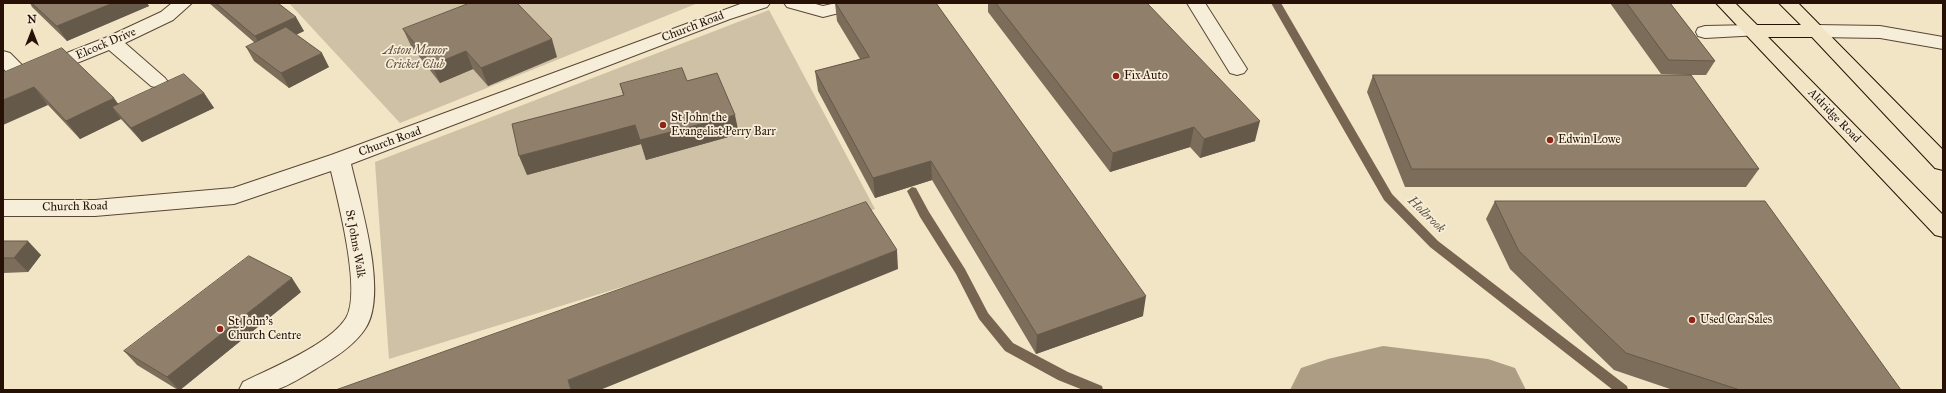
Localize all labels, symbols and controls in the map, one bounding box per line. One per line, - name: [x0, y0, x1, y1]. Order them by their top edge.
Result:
- street label: Church Road: [660, 9, 726, 45]
- north arrow: [12, 12, 52, 52]
- text: N: [27, 13, 37, 26]
- street label: Elcock Drive: [74, 25, 138, 63]
- park label: Aston Manor Cricket Club: [383, 44, 447, 72]
- place label: Fix Auto: [1124, 69, 1168, 83]
- marker: Fix Auto: [1111, 71, 1121, 81]
- street label: Aldridge Road: [1805, 86, 1863, 146]
- place label: St John the Evangelist Perry Barr: [671, 111, 776, 139]
- marker: St John the Evangelist Perry Barr: [658, 120, 668, 130]
- street label: Church Road: [357, 124, 423, 160]
- place label: Edwin Lowe: [1558, 133, 1621, 147]
- marker: Edwin Lowe: [1545, 135, 1555, 145]
- water label: Holbrook: [1404, 193, 1448, 237]
- street label: Church Road: [42, 199, 108, 215]
- street label: St Johns Walk: [342, 209, 368, 279]
- place label: Used Car Sales: [1700, 313, 1772, 327]
- place label: St John's Church Centre: [228, 315, 301, 343]
- marker: Used Car Sales: [1687, 315, 1697, 325]
- marker: St John's Church Centre: [215, 324, 225, 334]

